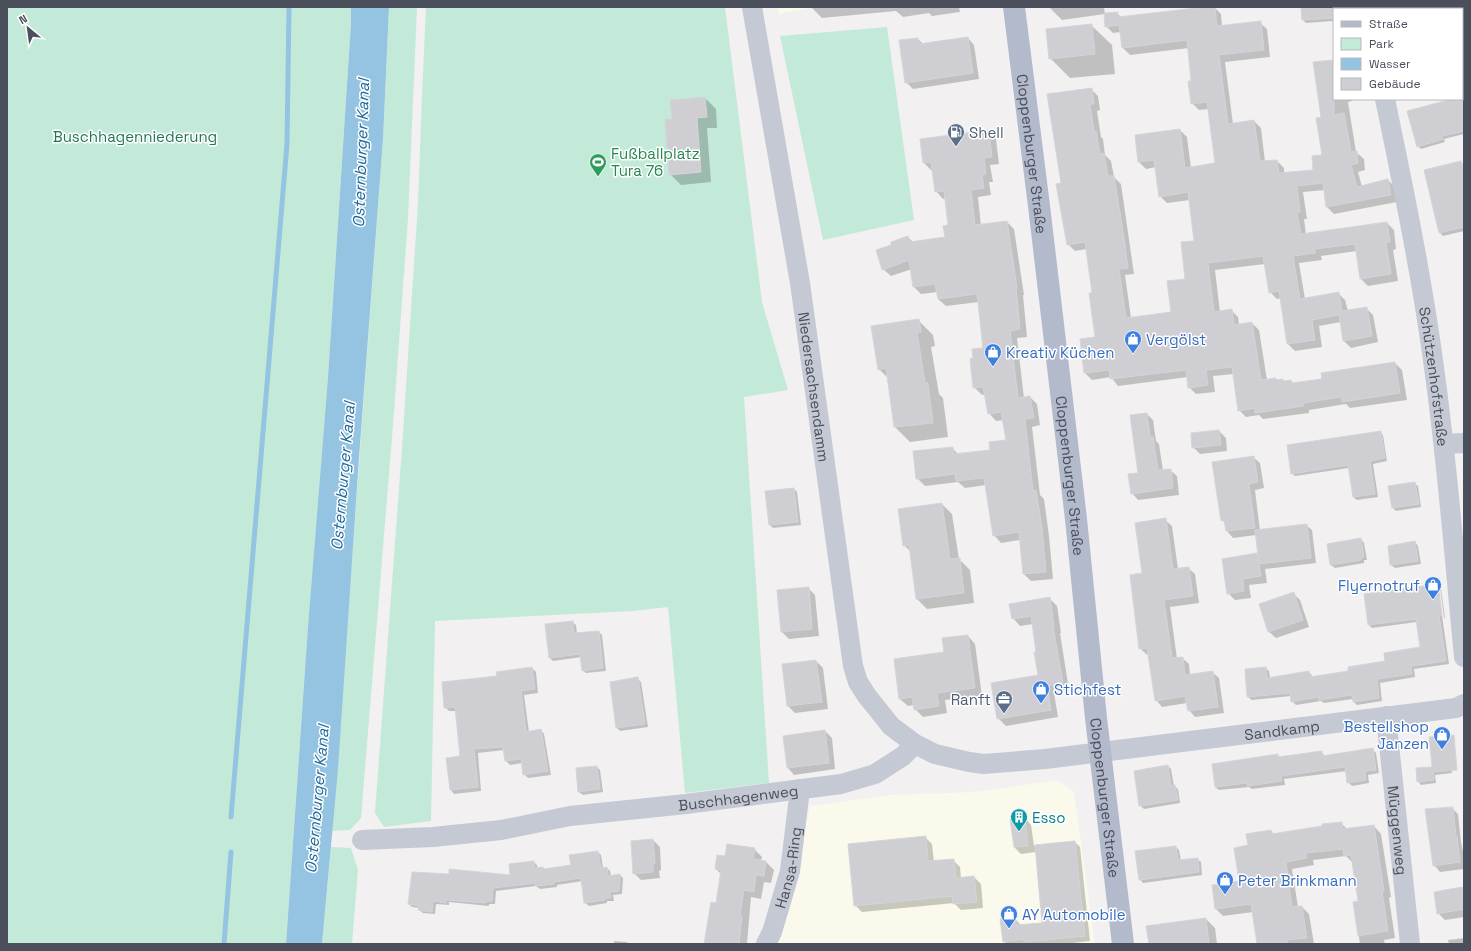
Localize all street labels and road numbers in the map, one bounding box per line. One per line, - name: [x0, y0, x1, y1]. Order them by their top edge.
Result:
- street label: Cloppenburger Straße: [1013, 73, 1052, 235]
- street label: Schützenhofstraße: [1416, 305, 1453, 447]
- street label: Niedersachsendamm: [795, 311, 834, 463]
- street label: Cloppenburger Straße: [1052, 395, 1089, 557]
- street label: Sandkamp: [1243, 716, 1321, 744]
- street label: Cloppenburger Straße: [1087, 717, 1125, 879]
- street label: Buschhagenweg: [677, 780, 799, 814]
- street label: Müggenweg: [1384, 785, 1412, 876]
- street label: Hansa-Ring: [770, 826, 805, 911]

